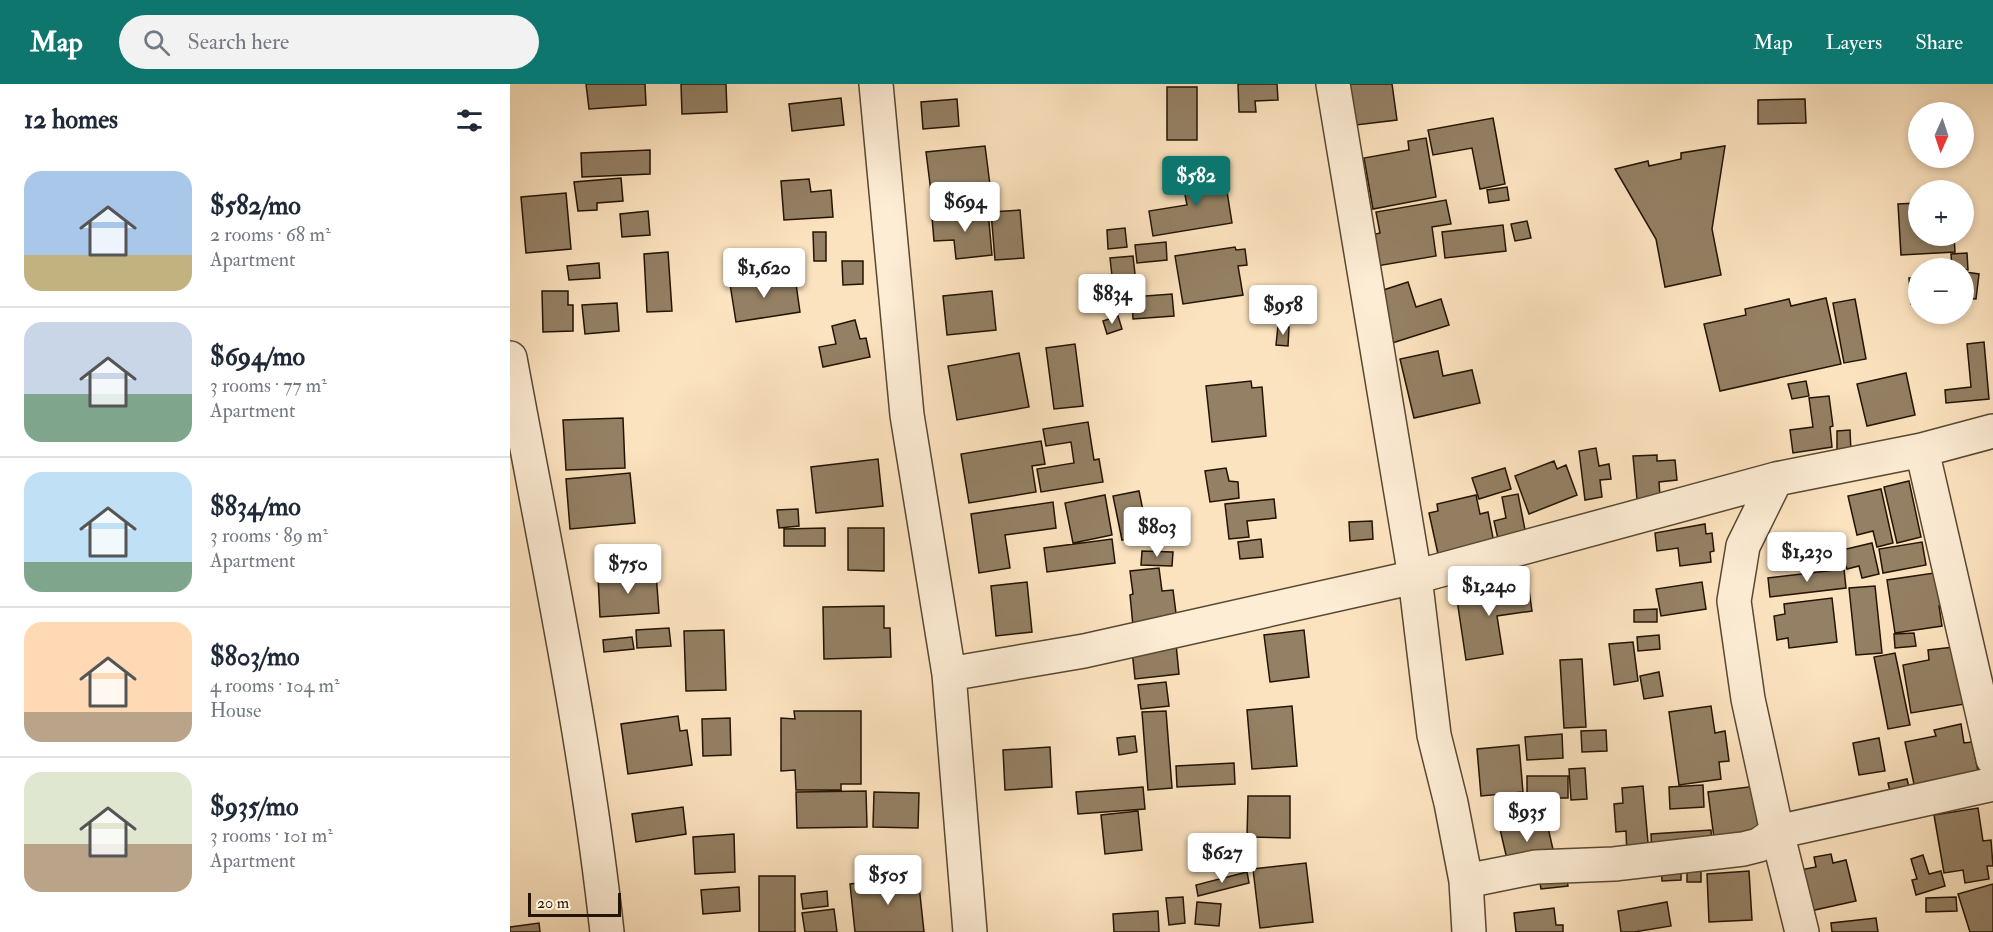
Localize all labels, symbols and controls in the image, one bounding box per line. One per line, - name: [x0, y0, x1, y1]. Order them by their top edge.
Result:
- search box: [119, 15, 539, 69]
- text: Map: [30, 25, 83, 60]
- icon: search: [140, 26, 173, 59]
- text: Search here: [188, 28, 289, 56]
- text: Map: [1753, 29, 1793, 56]
- text: Layers: [1826, 29, 1882, 56]
- text: Share: [1915, 29, 1963, 56]
- north arrow: [1908, 102, 1974, 168]
- map controls: [1908, 102, 1974, 324]
- text: 12 homes: [24, 104, 118, 136]
- icon: filters: [453, 104, 486, 137]
- pin: $582: [1160, 156, 1232, 207]
- text: $582: [1176, 163, 1216, 188]
- button: +: [1908, 180, 1974, 246]
- pin: $694: [929, 182, 1001, 233]
- text: $694: [944, 189, 986, 214]
- text: $582/mo: [210, 190, 301, 222]
- icon: home: [72, 195, 144, 267]
- text: 2 rooms · 68 m²: [210, 222, 331, 247]
- text: Apartment: [210, 247, 295, 272]
- pin: $1,620: [715, 248, 813, 299]
- text: $1,620: [737, 255, 791, 280]
- button: −: [1908, 258, 1974, 324]
- pin: $834: [1076, 274, 1148, 325]
- text: $834: [1092, 281, 1132, 306]
- pin: $958: [1247, 285, 1319, 336]
- text: $958: [1263, 292, 1303, 317]
- text: $694/mo: [210, 341, 305, 373]
- icon: home: [72, 346, 144, 418]
- text: 3 rooms · 77 m²: [210, 373, 327, 398]
- text: Apartment: [210, 398, 295, 423]
- text: $834/mo: [210, 491, 301, 523]
- icon: home: [72, 496, 144, 568]
- pin: $803: [1121, 507, 1193, 558]
- text: $803: [1138, 514, 1176, 539]
- text: 3 rooms · 89 m²: [210, 523, 328, 548]
- pin: $1,230: [1758, 532, 1856, 583]
- text: $1,230: [1781, 539, 1833, 564]
- pin: $750: [592, 544, 664, 595]
- text: Apartment: [210, 548, 295, 573]
- text: $750: [608, 551, 648, 576]
- pin: $1,240: [1440, 566, 1538, 617]
- text: $1,240: [1462, 573, 1516, 598]
- text: $803/mo: [210, 641, 300, 673]
- icon: home: [72, 646, 144, 718]
- text: 4 rooms · 104 m²: [210, 673, 340, 698]
- text: House: [210, 698, 261, 723]
- text: $935/mo: [210, 791, 298, 823]
- pin: $935: [1491, 792, 1563, 843]
- icon: home: [72, 796, 144, 868]
- text: $935: [1508, 799, 1546, 824]
- text: 3 rooms · 101 m²: [210, 823, 333, 848]
- pin: $627: [1186, 833, 1258, 884]
- text: $627: [1202, 840, 1242, 865]
- text: Apartment: [210, 848, 295, 873]
- pin: $505: [852, 855, 924, 906]
- text: $505: [869, 862, 907, 887]
- scale bar: [528, 890, 621, 918]
- text: 20 m: [537, 893, 569, 913]

